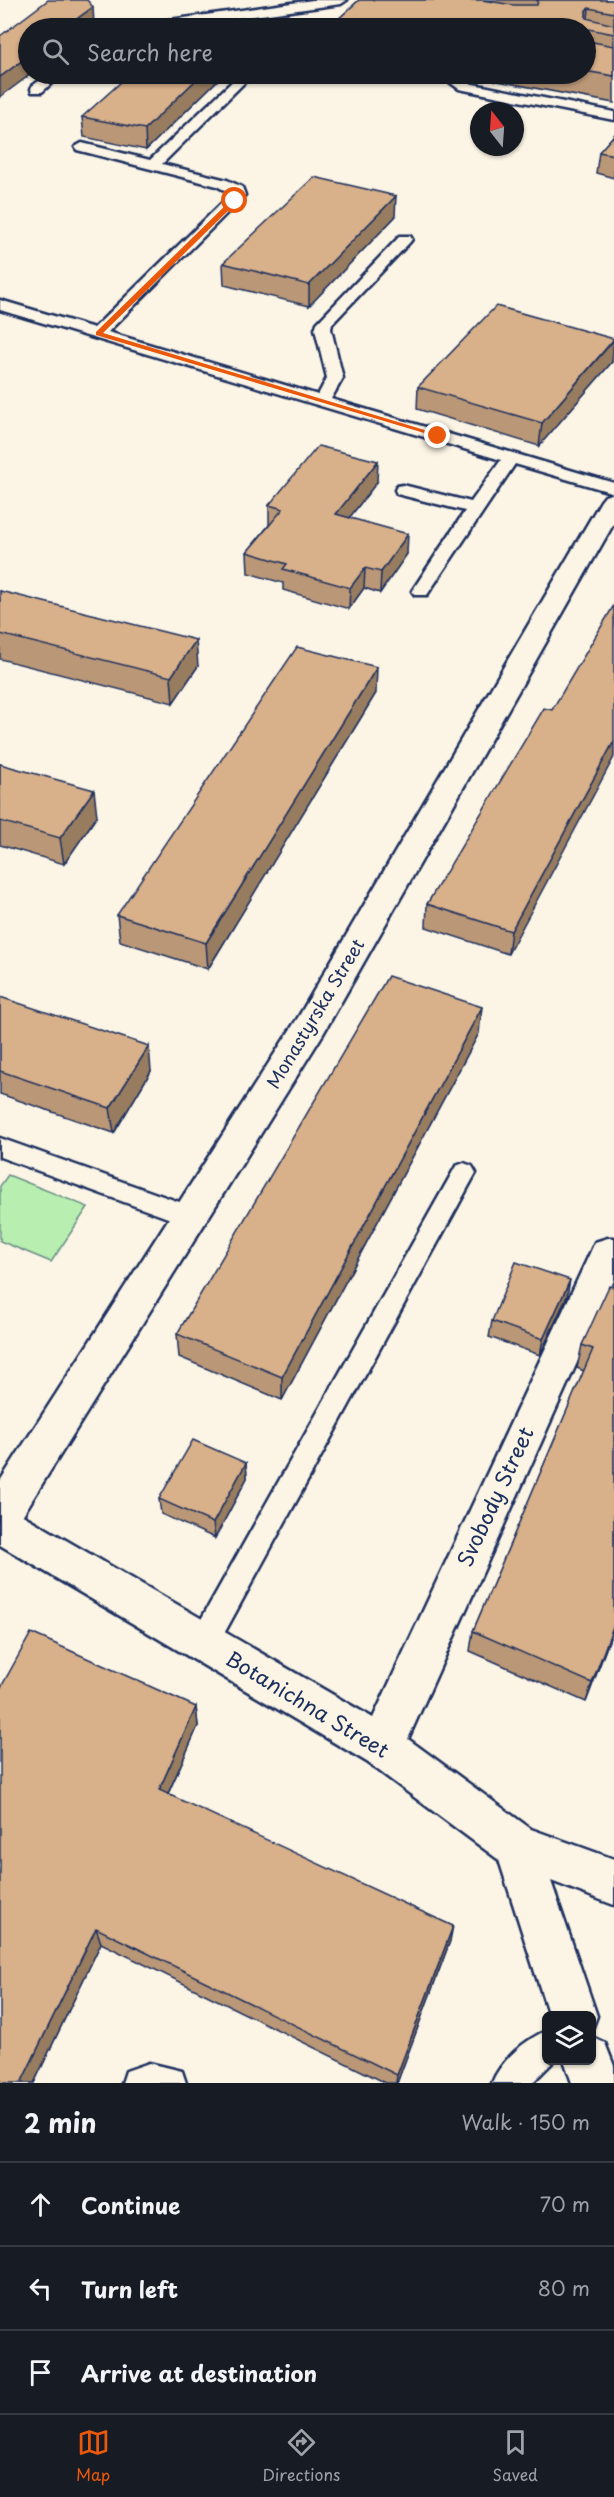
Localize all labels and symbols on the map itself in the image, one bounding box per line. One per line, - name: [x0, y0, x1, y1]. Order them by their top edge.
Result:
- north arrow: [470, 102, 524, 156]
- route start: [221, 187, 247, 213]
- route end: [424, 422, 450, 448]
- street label: Monastyrska Street: [259, 933, 370, 1093]
- street label: Svobody Street: [448, 1421, 541, 1571]
- street label: Botanichna Street: [220, 1642, 396, 1765]

